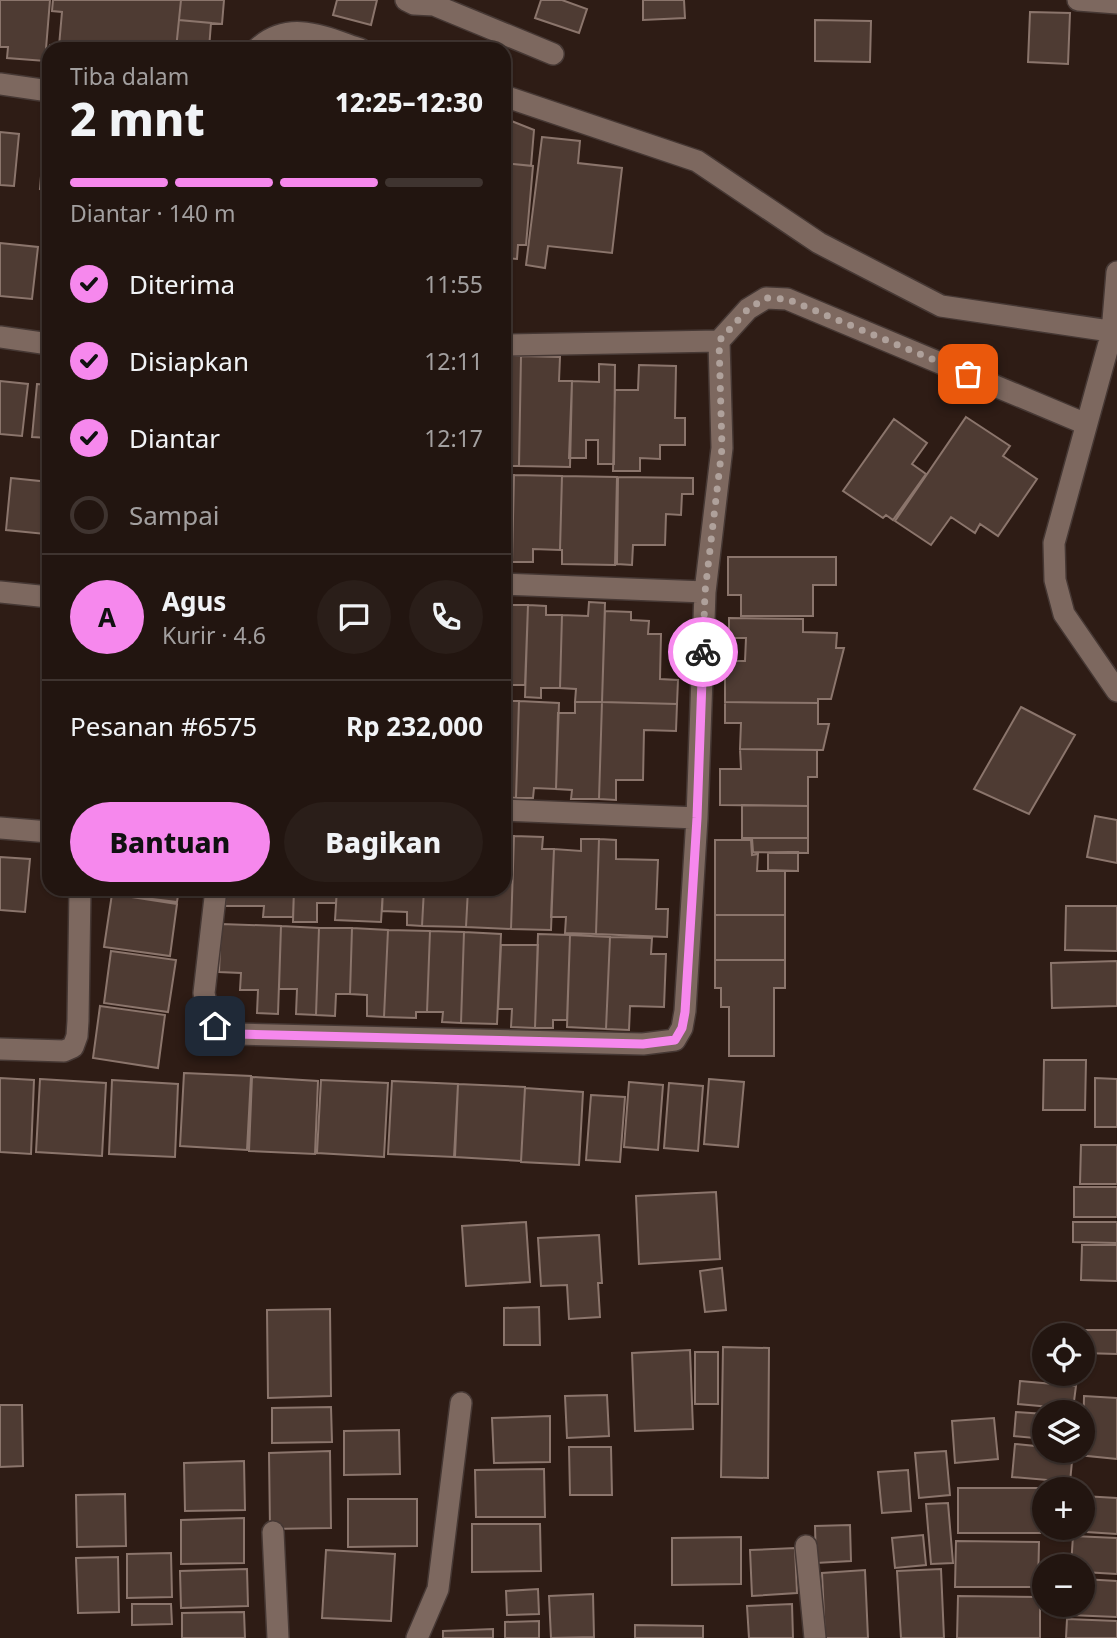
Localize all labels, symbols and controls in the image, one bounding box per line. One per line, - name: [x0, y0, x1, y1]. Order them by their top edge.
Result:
- text: Tiba dalam: [70, 60, 189, 92]
- text: 12:25–12:30: [335, 84, 483, 120]
- text: 2 mnt: [70, 87, 205, 149]
- text: Diantar · 140 m: [70, 197, 236, 229]
- icon: check: [70, 265, 108, 303]
- text: Diterima: [129, 266, 235, 302]
- text: 11:55: [424, 268, 483, 300]
- icon: check: [70, 342, 108, 380]
- text: Disiapkan: [129, 343, 249, 379]
- pin: [938, 344, 998, 404]
- text: 12:11: [424, 345, 483, 377]
- icon: bag: [949, 355, 987, 393]
- icon: check: [70, 419, 108, 457]
- text: Diantar: [129, 420, 220, 456]
- text: 12:17: [424, 422, 483, 454]
- text: Sampai: [129, 497, 219, 533]
- button: chat: [317, 580, 391, 654]
- button: phone: [409, 580, 483, 654]
- text: Agus: [162, 583, 226, 619]
- text: A: [98, 599, 116, 635]
- courier: [668, 617, 738, 687]
- text: Kurir · 4.6: [162, 619, 266, 651]
- icon: bike: [684, 633, 722, 671]
- text: Pesanan #6575: [70, 708, 257, 744]
- text: Rp 232,000: [346, 708, 483, 744]
- button: Bantuan: [70, 802, 270, 882]
- button: Bagikan: [284, 802, 483, 882]
- pin: [185, 996, 245, 1056]
- icon: home: [196, 1007, 234, 1045]
- map controls: [1032, 1323, 1095, 1617]
- button: locate: [1032, 1323, 1095, 1386]
- button: layers: [1032, 1400, 1095, 1463]
- button: +: [1032, 1477, 1095, 1540]
- button: −: [1032, 1554, 1095, 1617]

